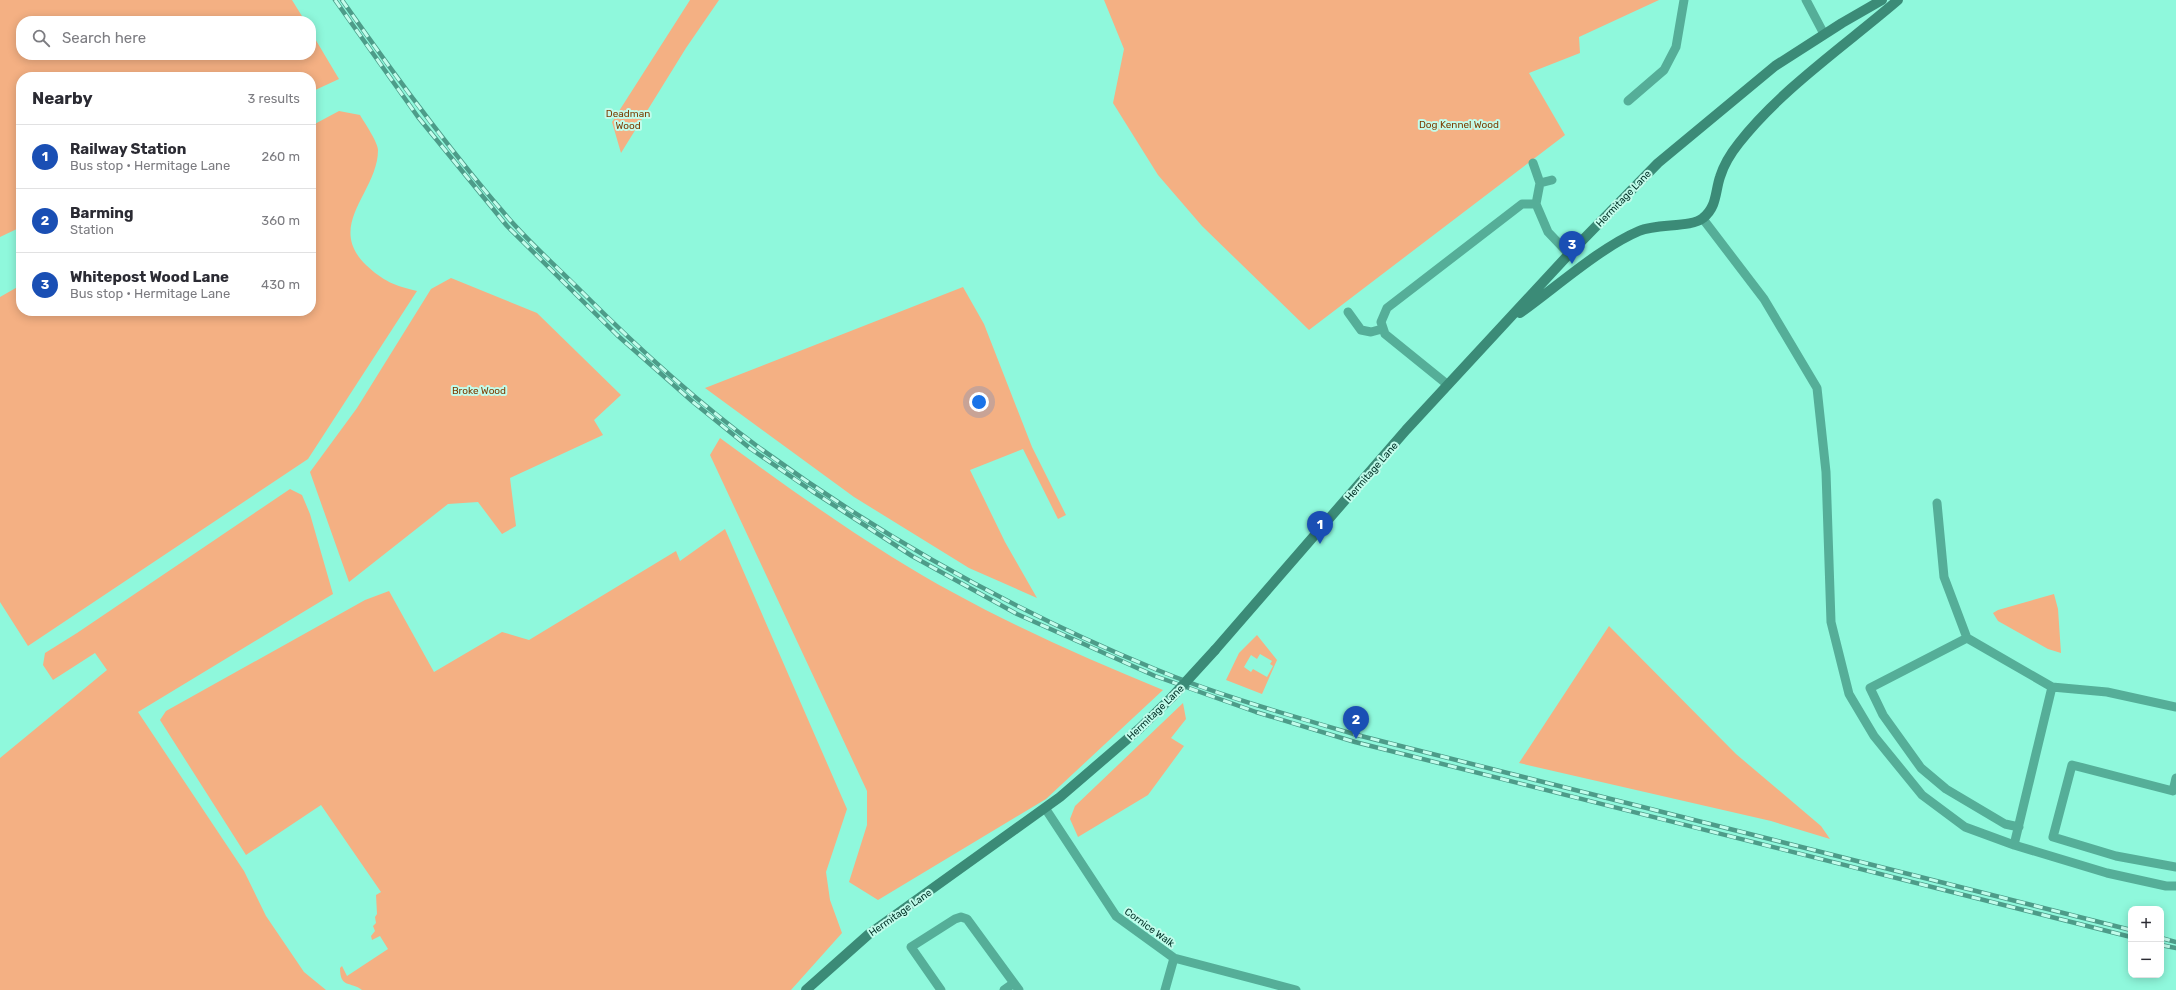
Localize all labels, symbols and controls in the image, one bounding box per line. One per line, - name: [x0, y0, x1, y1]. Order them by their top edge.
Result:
- search box: [16, 16, 316, 60]
- icon: search: [30, 27, 52, 49]
- text: Search here: [62, 29, 146, 47]
- text: Nearby: [32, 88, 93, 108]
- text: 3 results: [248, 91, 300, 106]
- park label: Deadman Wood: [606, 108, 650, 132]
- park label: Dog Kennel Wood: [1419, 119, 1499, 131]
- text: Railway Station: [70, 140, 186, 158]
- text: 1: [42, 149, 48, 164]
- text: 260 m: [262, 149, 300, 164]
- text: Bus stop · Hermitage Lane: [70, 158, 230, 173]
- street label: Hermitage Lane: [1594, 168, 1654, 230]
- text: Barming: [70, 204, 133, 222]
- text: 2: [41, 213, 49, 228]
- text: 360 m: [261, 213, 300, 228]
- text: Station: [70, 222, 114, 237]
- pin: 3: [1559, 231, 1585, 264]
- text: Whitepost Wood Lane: [70, 268, 229, 286]
- text: 3: [41, 277, 49, 292]
- text: 430 m: [261, 277, 300, 292]
- text: Bus stop · Hermitage Lane: [70, 286, 230, 301]
- park label: Broke Wood: [452, 385, 506, 397]
- your location: [969, 392, 989, 412]
- street label: Hermitage Lane: [1343, 439, 1401, 504]
- pin: 1: [1307, 511, 1333, 544]
- street label: Hermitage Lane: [1125, 682, 1187, 743]
- pin: 2: [1343, 706, 1369, 739]
- street label: Hermitage Lane: [867, 886, 935, 939]
- street label: Cornice Walk: [1122, 906, 1177, 950]
- map controls: [2128, 906, 2164, 978]
- button: +: [2128, 906, 2164, 942]
- button: −: [2128, 942, 2164, 978]

